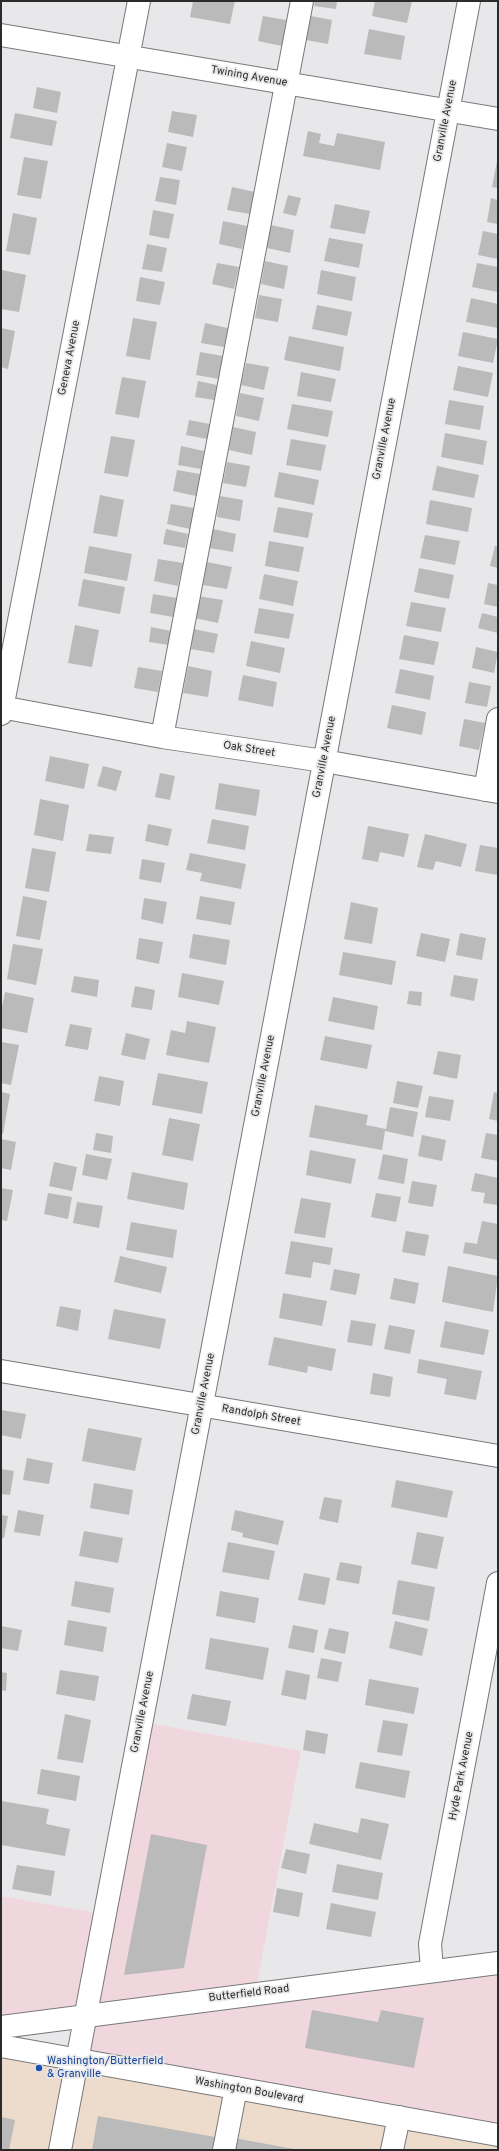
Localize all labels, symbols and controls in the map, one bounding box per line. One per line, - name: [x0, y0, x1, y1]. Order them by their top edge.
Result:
- street label: Twining Avenue: [210, 64, 288, 90]
- street label: Granville Avenue: [432, 79, 460, 163]
- street label: Geneva Avenue: [56, 319, 84, 397]
- street label: Granville Avenue: [371, 397, 399, 481]
- street label: Granville Avenue: [311, 715, 339, 799]
- street label: Oak Street: [222, 739, 276, 761]
- street label: Granville Avenue: [250, 1034, 278, 1118]
- street label: Granville Avenue: [190, 1352, 218, 1436]
- street label: Randolph Street: [220, 1403, 302, 1429]
- street label: Granville Avenue: [129, 1670, 157, 1754]
- street label: Hyde Park Avenue: [447, 1730, 477, 1822]
- street label: Butterfield Road: [208, 1982, 290, 2006]
- place label: Washington/Butterfield & Granville: [47, 2055, 163, 2081]
- marker: Washington/Butterfield & Granville: [34, 2063, 44, 2073]
- street label: Washington Boulevard: [194, 2075, 304, 2107]

